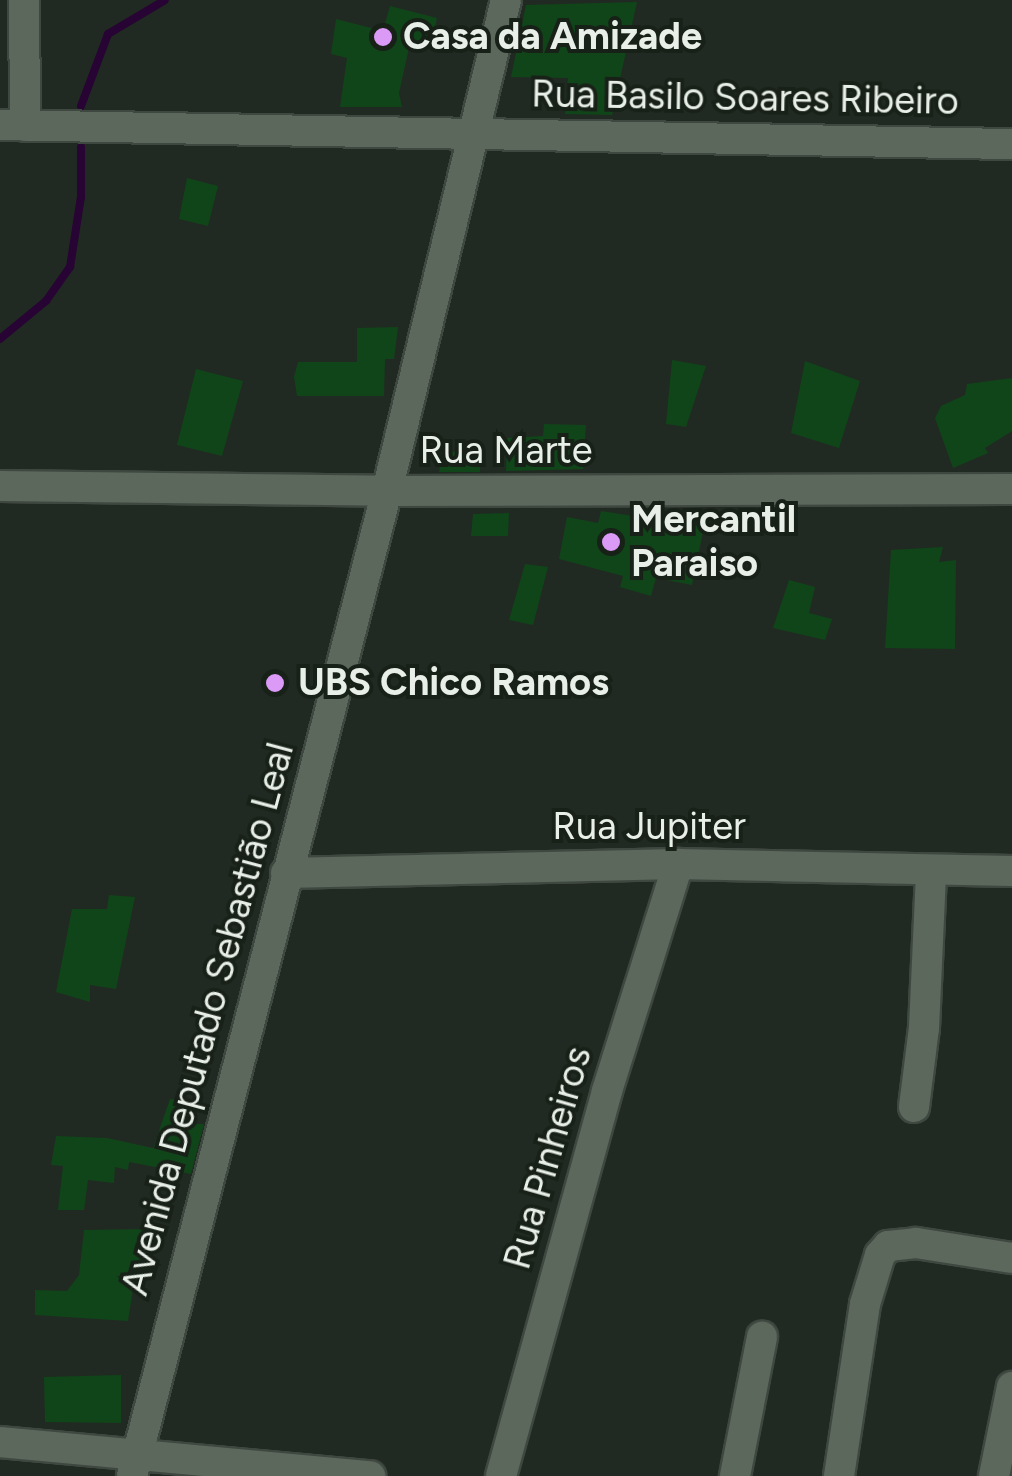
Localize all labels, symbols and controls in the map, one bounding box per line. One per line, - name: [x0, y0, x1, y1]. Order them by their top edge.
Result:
- place label: Casa da Amizade: [403, 14, 702, 60]
- marker: Casa da Amizade: [372, 26, 394, 48]
- street label: Rua Basilo Soares Ribeiro: [531, 71, 959, 125]
- street label: Rua Marte: [419, 428, 593, 474]
- place label: Mercantil Paraiso: [631, 497, 796, 586]
- marker: Mercantil Paraiso: [600, 531, 622, 553]
- place label: UBS Chico Ramos: [298, 660, 609, 706]
- marker: UBS Chico Ramos: [262, 670, 288, 696]
- street label: Avenida Deputado Sebastião Leal: [112, 738, 304, 1300]
- street label: Rua Jupiter: [552, 804, 746, 850]
- street label: Rua Pinheiros: [495, 1042, 601, 1274]

